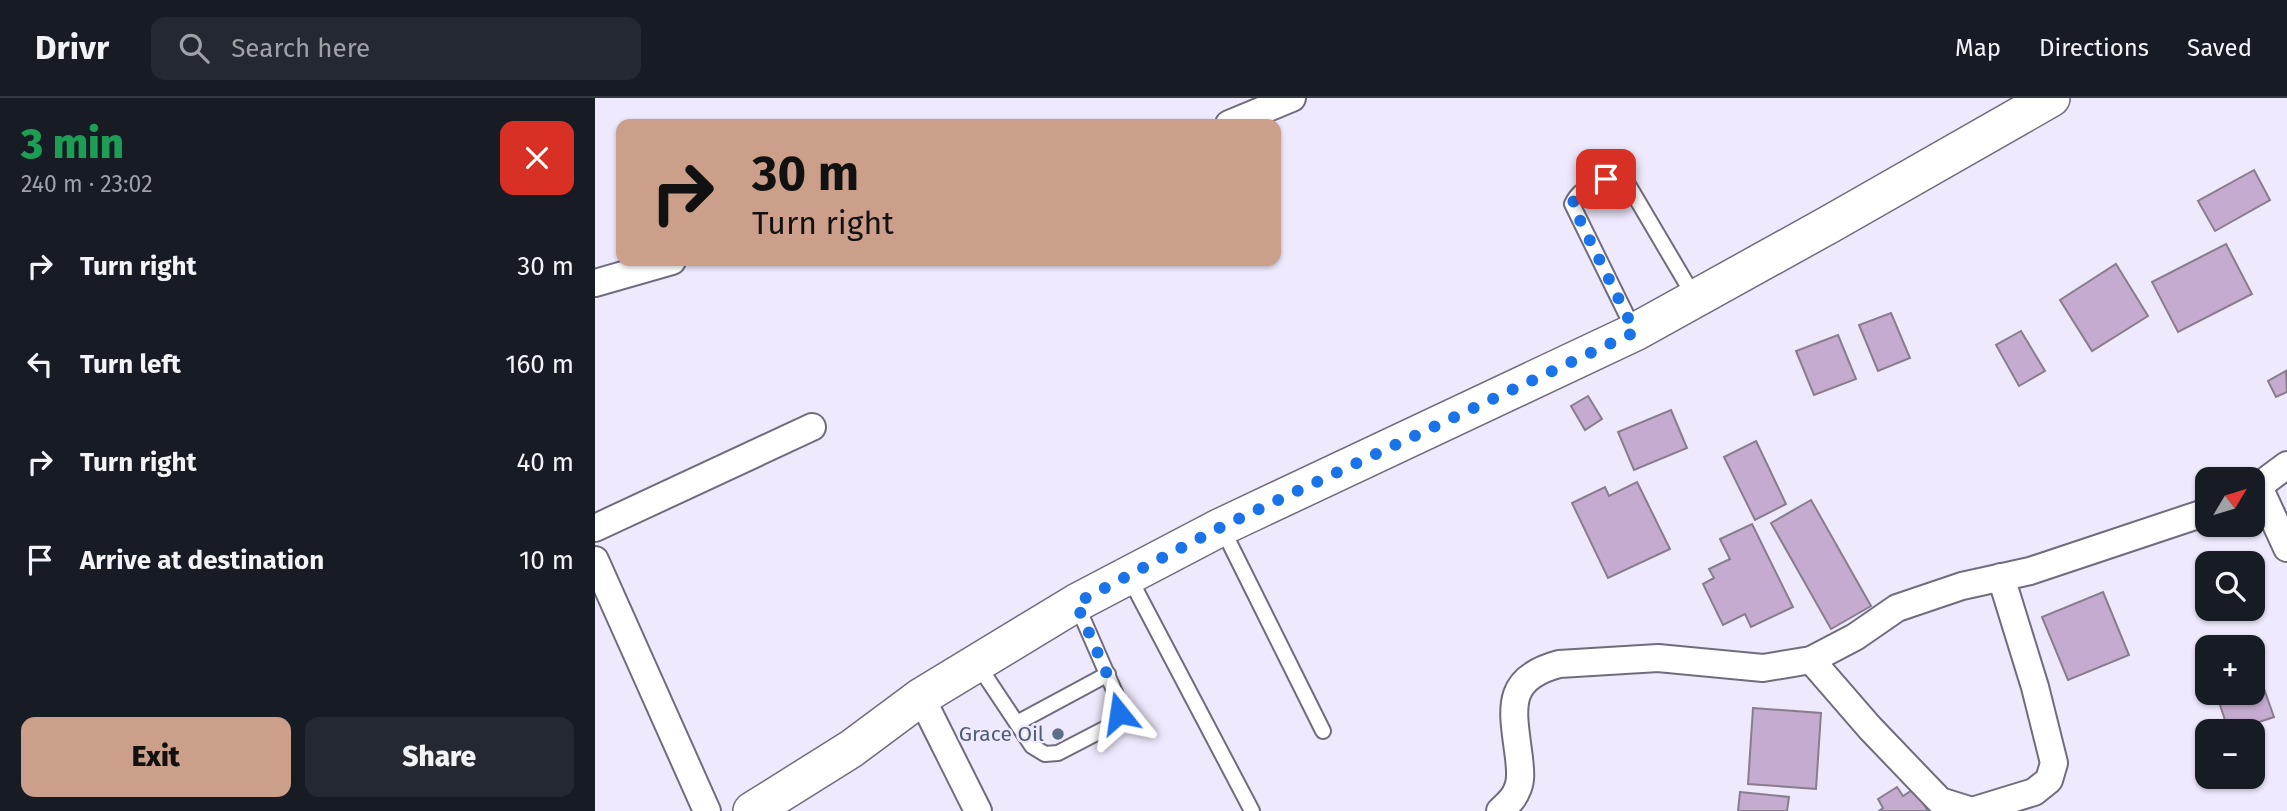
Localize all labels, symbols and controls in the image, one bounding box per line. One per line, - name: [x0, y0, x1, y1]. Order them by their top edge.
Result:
- search box: [151, 17, 641, 80]
- text: Drivr: [35, 28, 109, 68]
- icon: search: [175, 29, 213, 67]
- text: Search here: [231, 33, 370, 64]
- text: Map: [1955, 34, 2001, 62]
- text: Directions: [2039, 34, 2149, 62]
- text: Saved: [2187, 34, 2252, 62]
- text: 3 min: [21, 119, 124, 169]
- button: close: [500, 121, 574, 195]
- text: 30 m: [752, 144, 859, 203]
- icon: right: [637, 147, 728, 238]
- pin: [1576, 149, 1636, 209]
- icon: arrive: [1587, 160, 1625, 198]
- text: 240 m · 23:02: [21, 170, 153, 198]
- text: Turn right: [752, 204, 894, 242]
- icon: right: [21, 247, 59, 285]
- text: Turn right: [80, 251, 197, 282]
- text: 30 m: [517, 251, 574, 282]
- icon: left: [21, 345, 59, 383]
- text: Turn left: [80, 349, 181, 380]
- text: 160 m: [505, 349, 574, 380]
- icon: right: [21, 443, 59, 481]
- text: Turn right: [80, 447, 197, 478]
- text: 40 m: [516, 447, 574, 478]
- north arrow: [2195, 467, 2265, 537]
- map controls: [2195, 467, 2265, 789]
- icon: arrive: [21, 541, 59, 579]
- text: Arrive at destination: [80, 545, 324, 576]
- text: 10 m: [519, 545, 574, 576]
- button: search: [2195, 551, 2265, 621]
- button: +: [2195, 635, 2265, 705]
- position arrow: [1082, 676, 1156, 750]
- button: Exit: [21, 717, 291, 797]
- button: Share: [305, 717, 574, 797]
- button: −: [2195, 719, 2265, 789]
- place label: Grace Oil: [959, 721, 1044, 747]
- marker: Grace Oil: [1050, 726, 1066, 742]

